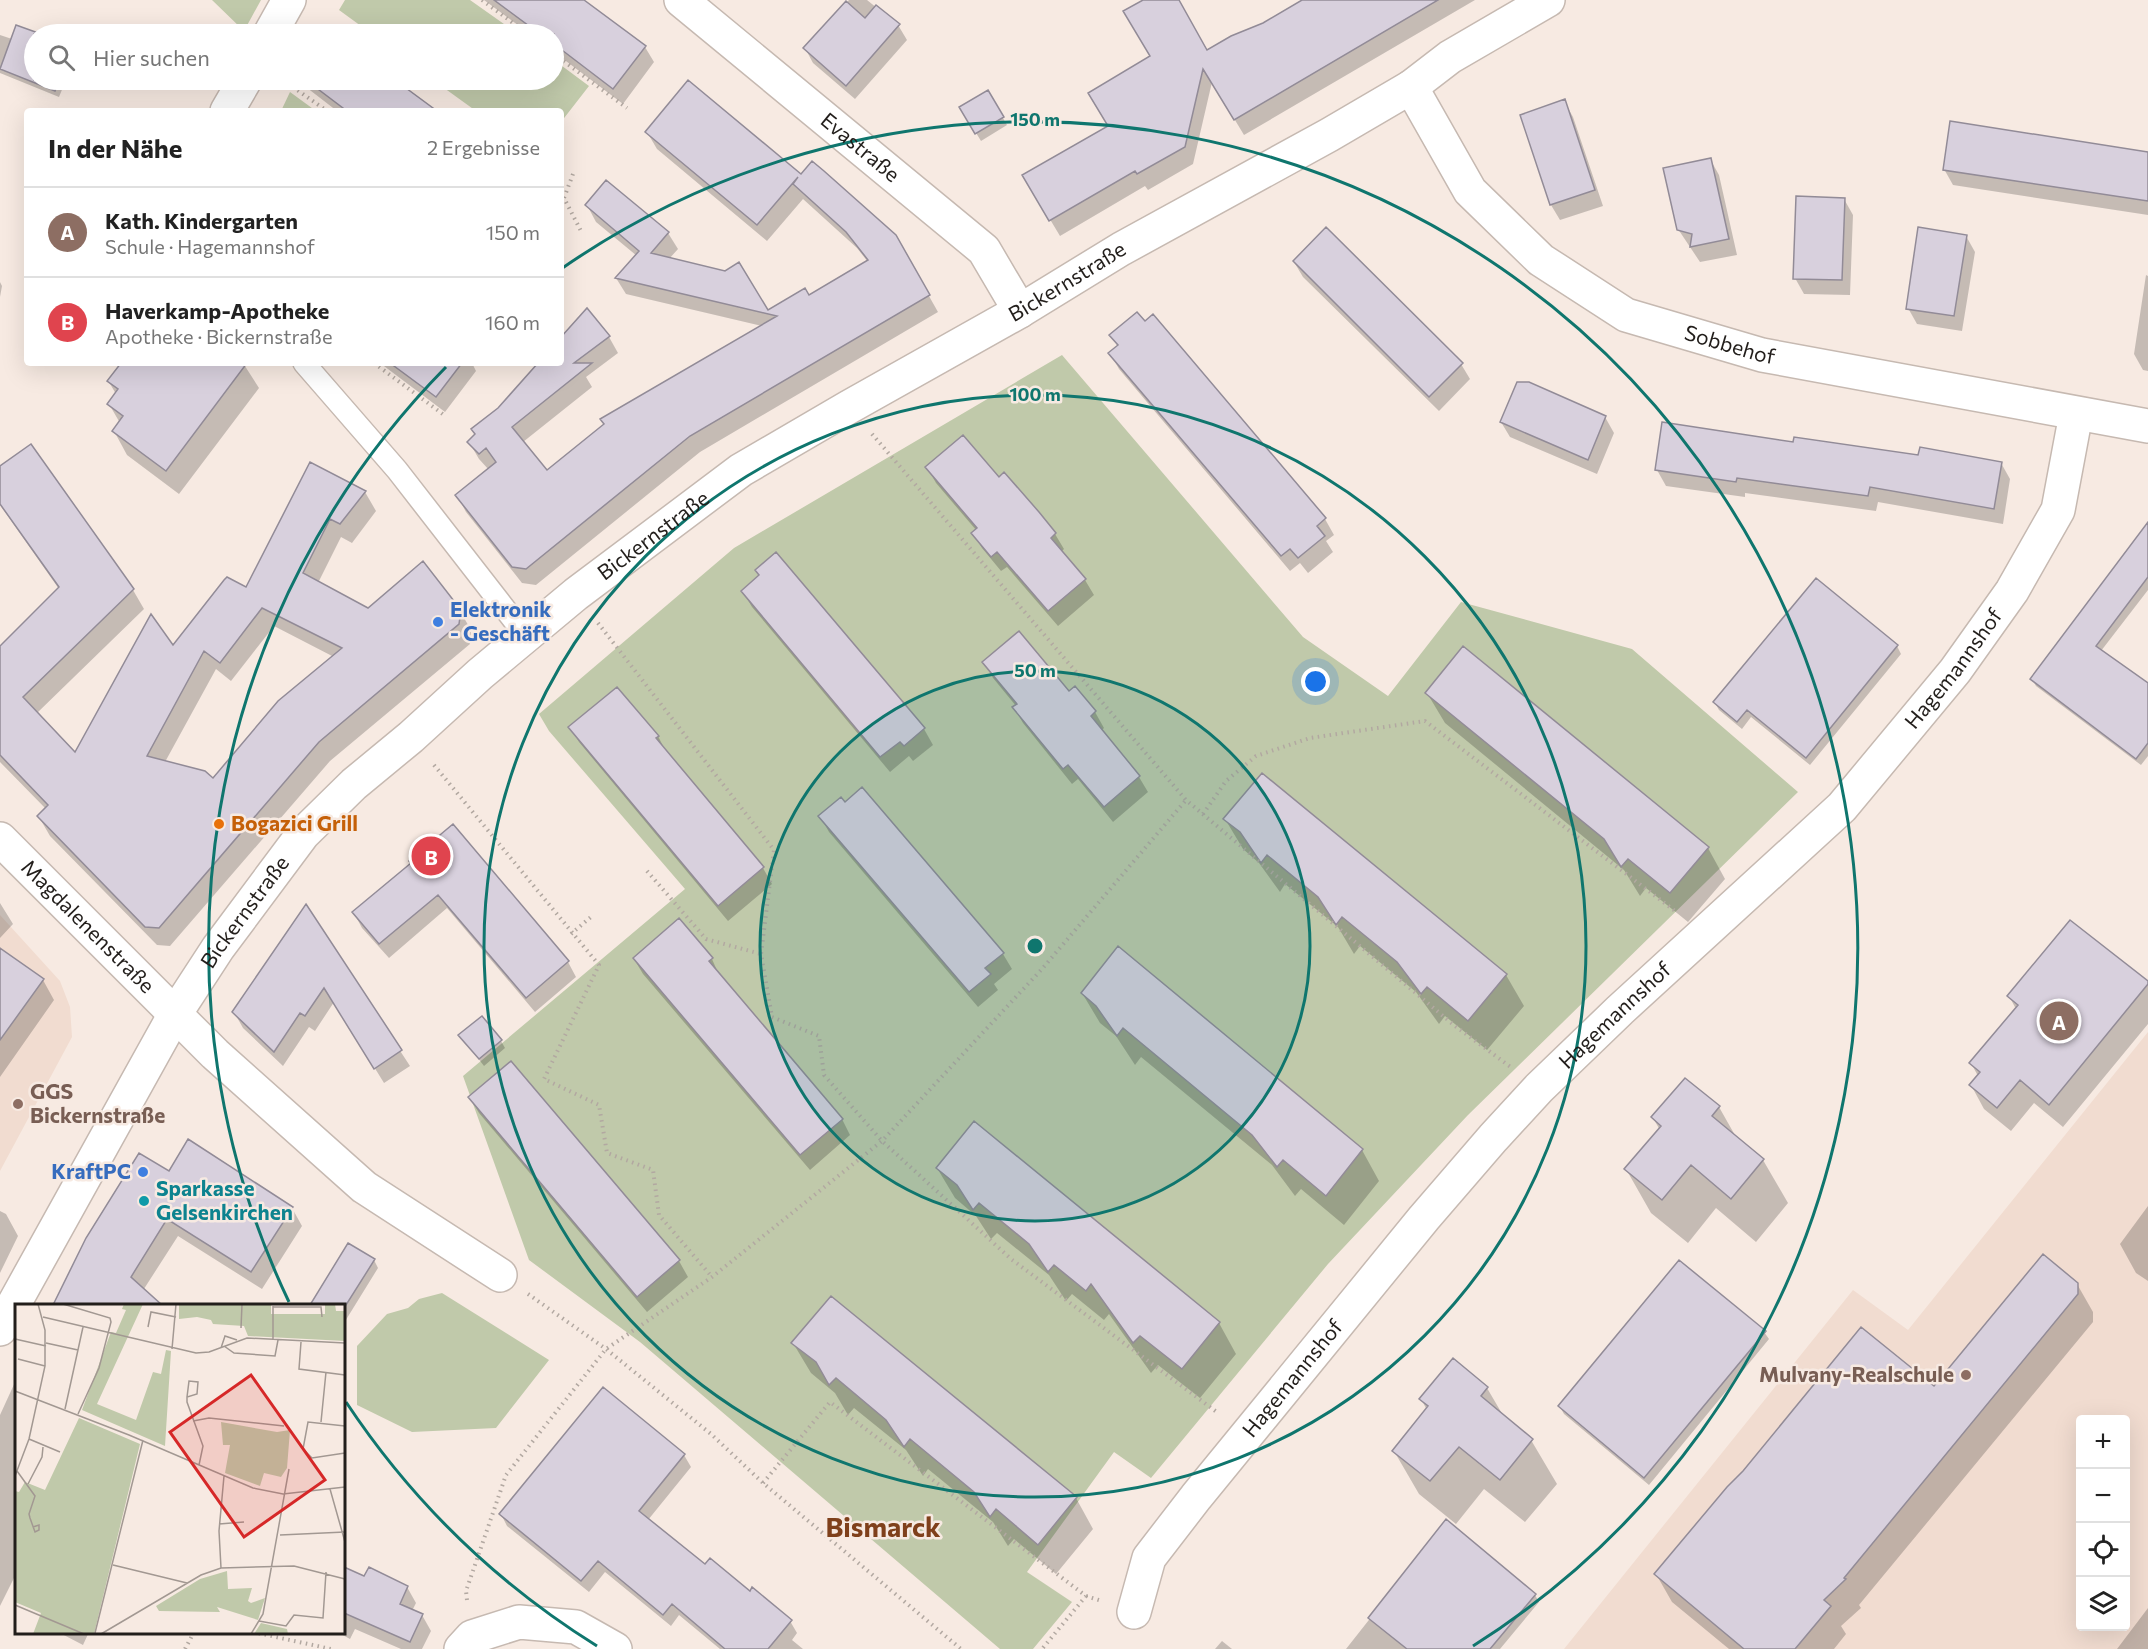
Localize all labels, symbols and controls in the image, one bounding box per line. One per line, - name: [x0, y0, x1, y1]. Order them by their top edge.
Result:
- search box: [24, 24, 564, 90]
- icon: search: [45, 41, 78, 74]
- text: Hier suchen: [93, 44, 210, 71]
- street label: Evastraße: [816, 107, 905, 186]
- text: 150 m: [1010, 108, 1060, 130]
- text: In der Nähe: [48, 132, 183, 163]
- text: 2 Ergebnisse: [427, 135, 540, 159]
- text: Kath. Kindergarten: [105, 207, 298, 234]
- text: A: [60, 220, 75, 244]
- text: 150 m: [486, 220, 540, 244]
- text: Schule · Hagemannshof: [105, 234, 315, 258]
- street label: Bickernstraße: [1004, 235, 1130, 326]
- text: Haverkamp-Apotheke: [105, 297, 329, 324]
- text: B: [61, 310, 74, 334]
- text: 160 m: [485, 310, 540, 334]
- street label: Sobbehof: [1682, 319, 1778, 368]
- text: Apotheke · Bickernstraße: [105, 324, 332, 348]
- text: 100 m: [1009, 383, 1061, 405]
- street label: Bickernstraße: [592, 485, 713, 584]
- place label: Elektronik - Geschäft: [450, 596, 551, 645]
- street label: Hagemannshof: [1899, 603, 2007, 733]
- marker: Elektronik - Geschäft: [431, 615, 445, 629]
- text: 50 m: [1014, 659, 1056, 681]
- your location: [1301, 667, 1330, 696]
- place label: Bogazici Grill: [231, 810, 358, 835]
- marker: Bogazici Grill: [212, 817, 226, 831]
- pin: B: [412, 834, 450, 878]
- street label: Bickernstraße: [194, 850, 293, 972]
- street label: Magdalenenstraße: [17, 854, 160, 997]
- centre of rings: [1025, 936, 1045, 956]
- street label: Hagemannshof: [1553, 955, 1676, 1073]
- pin: A: [2040, 998, 2078, 1044]
- place label: GGS Bickernstraße: [30, 1078, 165, 1127]
- marker: GGS Bickernstraße: [11, 1097, 25, 1111]
- place label: KraftPC: [51, 1158, 131, 1183]
- marker: KraftPC: [136, 1165, 150, 1179]
- place label: Sparkasse Gelsenkirchen: [156, 1175, 293, 1224]
- marker: Sparkasse Gelsenkirchen: [137, 1194, 151, 1208]
- inset map: [15, 1304, 345, 1634]
- street label: Hagemannshof: [1236, 1313, 1348, 1442]
- place label: Mulvany-Realschule: [1759, 1361, 1954, 1386]
- marker: Mulvany-Realschule: [1959, 1368, 1973, 1382]
- map controls: [2076, 1415, 2130, 1631]
- button: +: [2076, 1415, 2130, 1469]
- button: −: [2076, 1469, 2130, 1523]
- district label: Bismarck: [825, 1510, 941, 1543]
- button: locate: [2076, 1523, 2130, 1577]
- button: layers: [2076, 1577, 2130, 1631]

